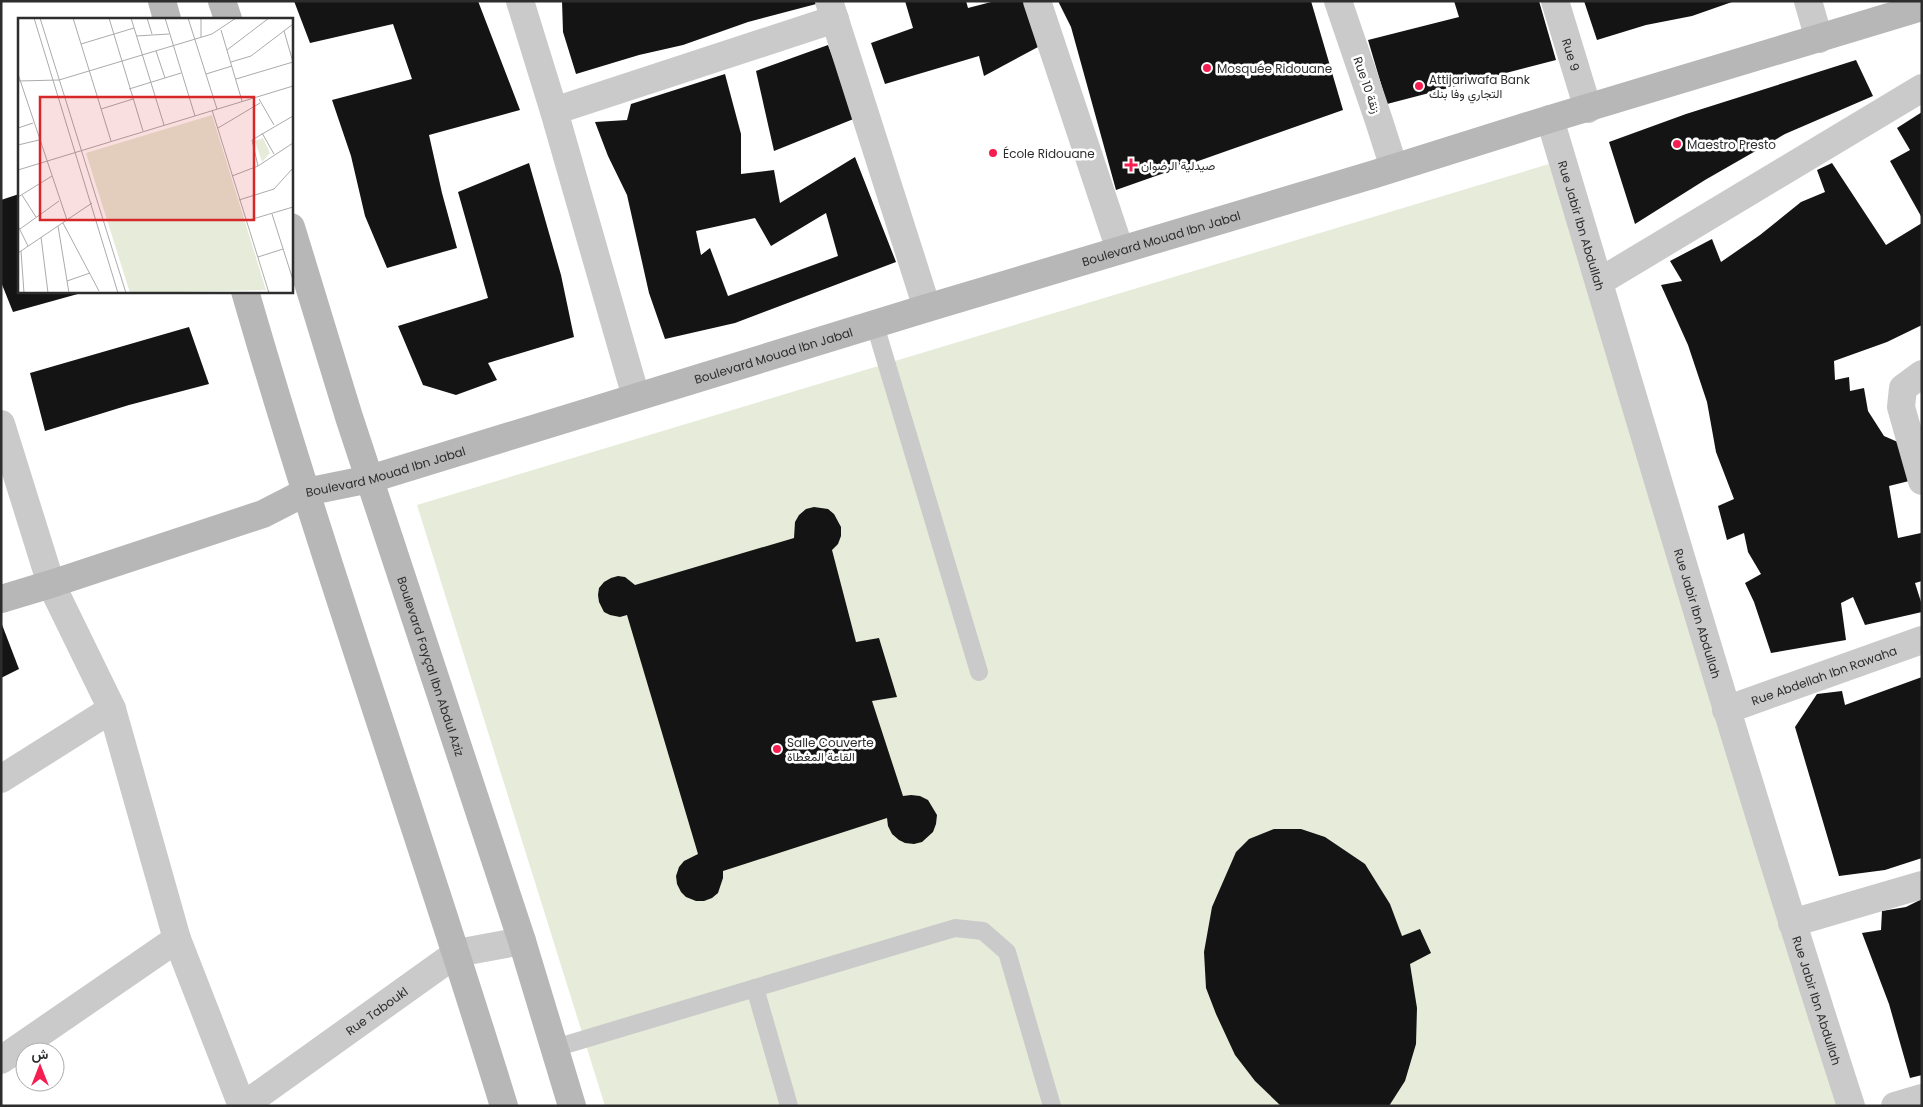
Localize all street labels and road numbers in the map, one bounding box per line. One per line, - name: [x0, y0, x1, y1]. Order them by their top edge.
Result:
- street label: Rue 9: [1558, 36, 1584, 73]
- street label: Rue 10 زنقة: [1349, 54, 1385, 116]
- street label: Rue Jabir Ibn Abdullah: [1554, 158, 1609, 292]
- street label: Boulevard Mouad Ibn Jabal: [1080, 206, 1242, 270]
- street label: Boulevard Mouad Ibn Jabal: [692, 323, 855, 387]
- street label: Boulevard Mouad Ibn Jabal: [304, 442, 467, 500]
- street label: Rue Jabir Ibn Abdullah: [1670, 546, 1725, 680]
- street label: Boulevard Fayçal Ibn Abdul Aziz: [394, 574, 469, 758]
- street label: Rue Abdellah Ibn Rawaha: [1749, 641, 1899, 709]
- street label: Rue Jabir Ibn Abdullah: [1789, 934, 1846, 1067]
- street label: Rue Taboukl: [342, 982, 411, 1039]

